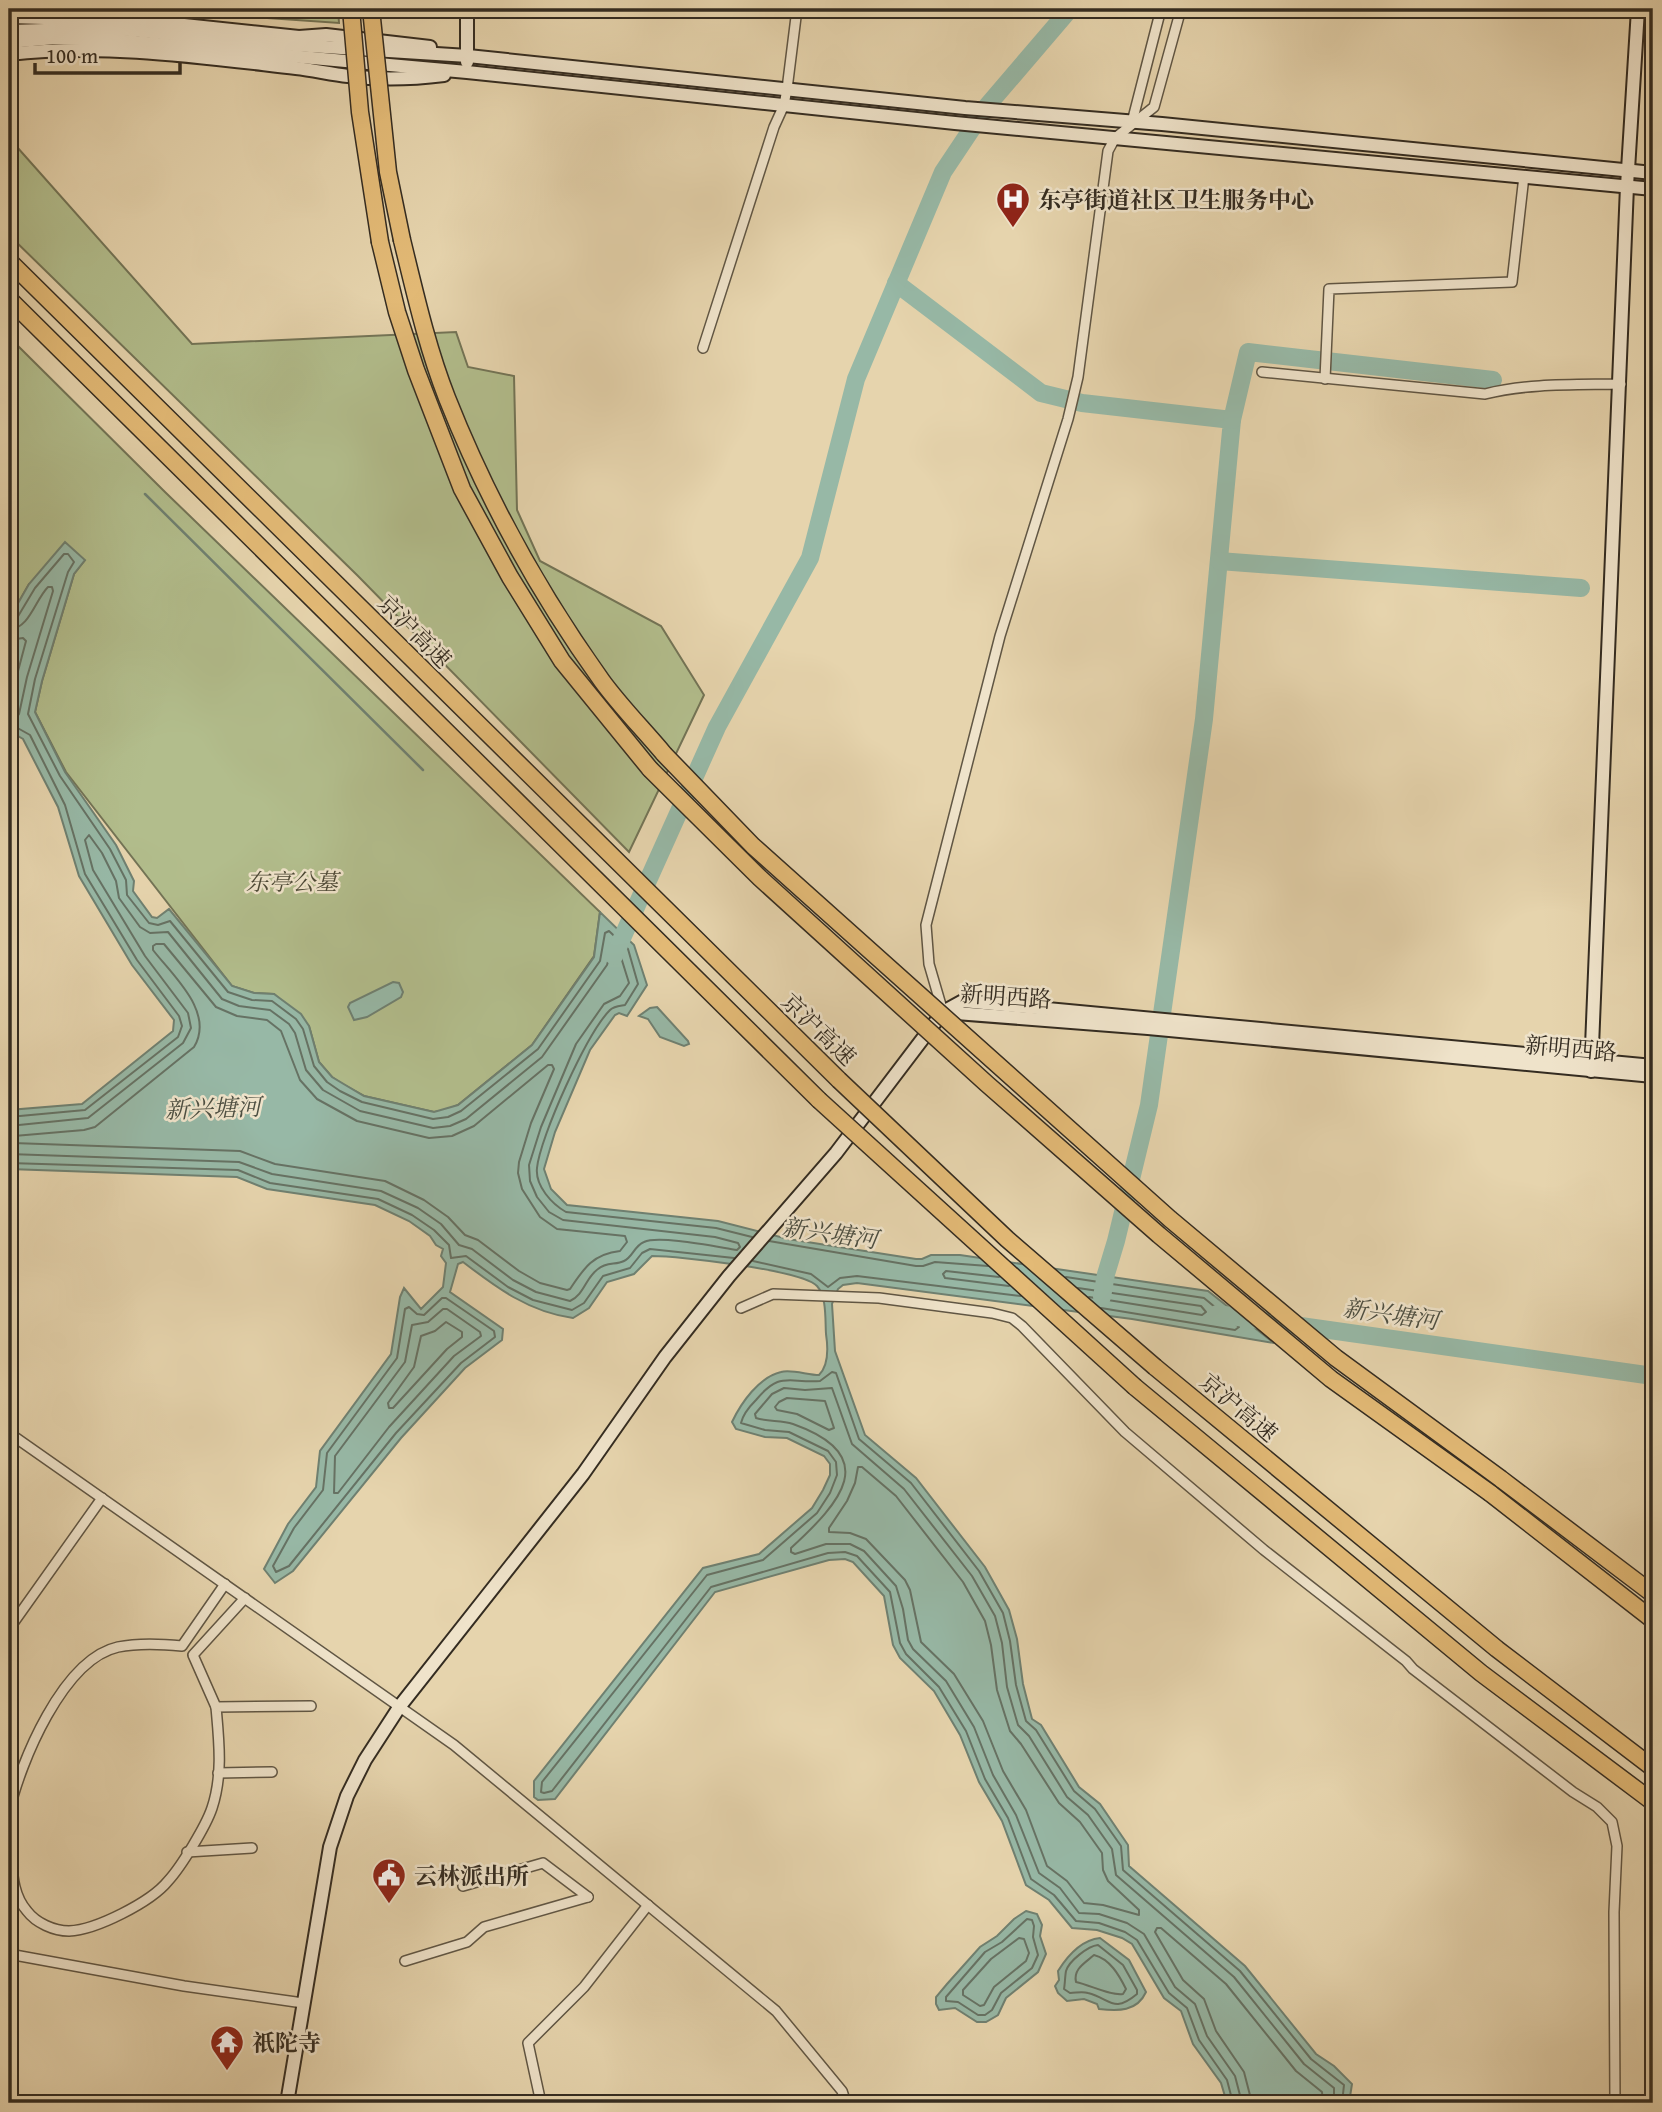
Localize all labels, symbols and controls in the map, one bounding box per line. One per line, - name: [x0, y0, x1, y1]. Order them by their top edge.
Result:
- scale bar: [35, 32, 180, 76]
- text: 100 m: [46, 40, 98, 71]
- hospital icon: 东亭街道社区卫生服务中心: [994, 180, 1032, 229]
- place label: 东亭街道社区卫生服务中心: [1038, 183, 1314, 216]
- street label: 京沪高速: [371, 587, 459, 675]
- park label: 东亭公墓: [246, 865, 342, 898]
- street label: 新明西路: [959, 976, 1053, 1016]
- street label: 京沪高速: [774, 985, 864, 1073]
- street label: 新明西路: [1524, 1028, 1618, 1068]
- water label: 新兴塘河: [164, 1089, 266, 1127]
- water label: 新兴塘河: [780, 1209, 884, 1258]
- water label: 新兴塘河: [1341, 1290, 1445, 1339]
- street label: 京沪高速: [1193, 1365, 1285, 1449]
- public building icon: 云林派出所: [370, 1856, 408, 1905]
- place label: 云林派出所: [414, 1859, 529, 1892]
- temple icon: 祇陀寺: [208, 2023, 246, 2072]
- place label: 祇陀寺: [252, 2026, 321, 2059]

